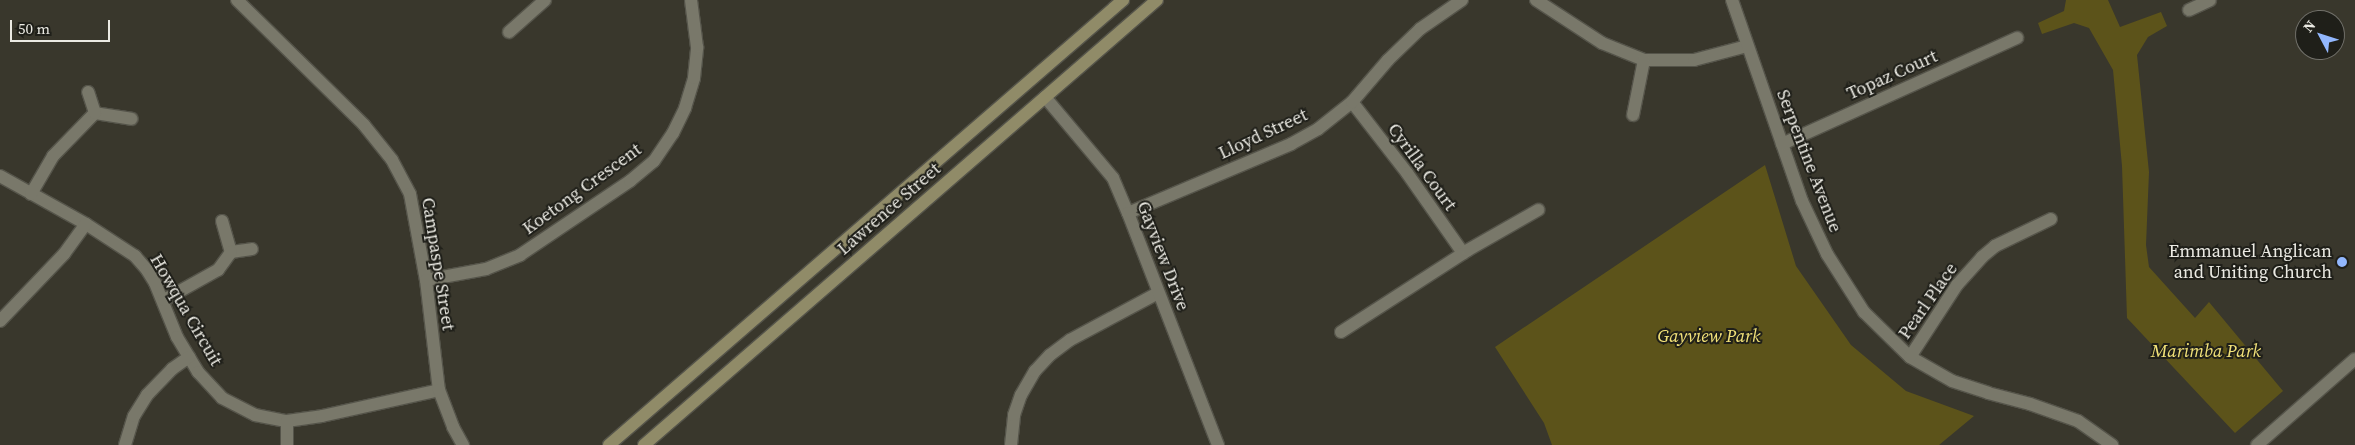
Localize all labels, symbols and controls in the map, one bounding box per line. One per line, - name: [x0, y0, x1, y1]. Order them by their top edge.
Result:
- scale bar: [12, 10, 112, 42]
- north arrow: [2295, 10, 2345, 60]
- text: N: [2298, 16, 2320, 36]
- text: 50 m: [18, 18, 50, 39]
- street label: Topaz Court: [1843, 45, 1941, 105]
- street label: Serpentine Avenue: [1772, 87, 1846, 235]
- street label: Lloyd Street: [1215, 104, 1311, 164]
- street label: Cyrilla Court: [1383, 119, 1461, 215]
- street label: Koetong Crescent: [519, 139, 645, 239]
- street label: Lawrence Street: [833, 158, 945, 260]
- street label: Campaspe Street: [417, 196, 459, 332]
- street label: Gayview Drive: [1132, 198, 1194, 314]
- place label: Emmanuel Anglican and Uniting Church: [2168, 241, 2332, 284]
- street label: Howqua Circuit: [145, 250, 227, 370]
- marker: Emmanuel Anglican and Uniting Church: [2336, 256, 2348, 268]
- street label: Pearl Place: [1894, 259, 1962, 343]
- park label: Gayview Park: [1658, 325, 1760, 347]
- park label: Marimba Park: [2151, 340, 2261, 362]

